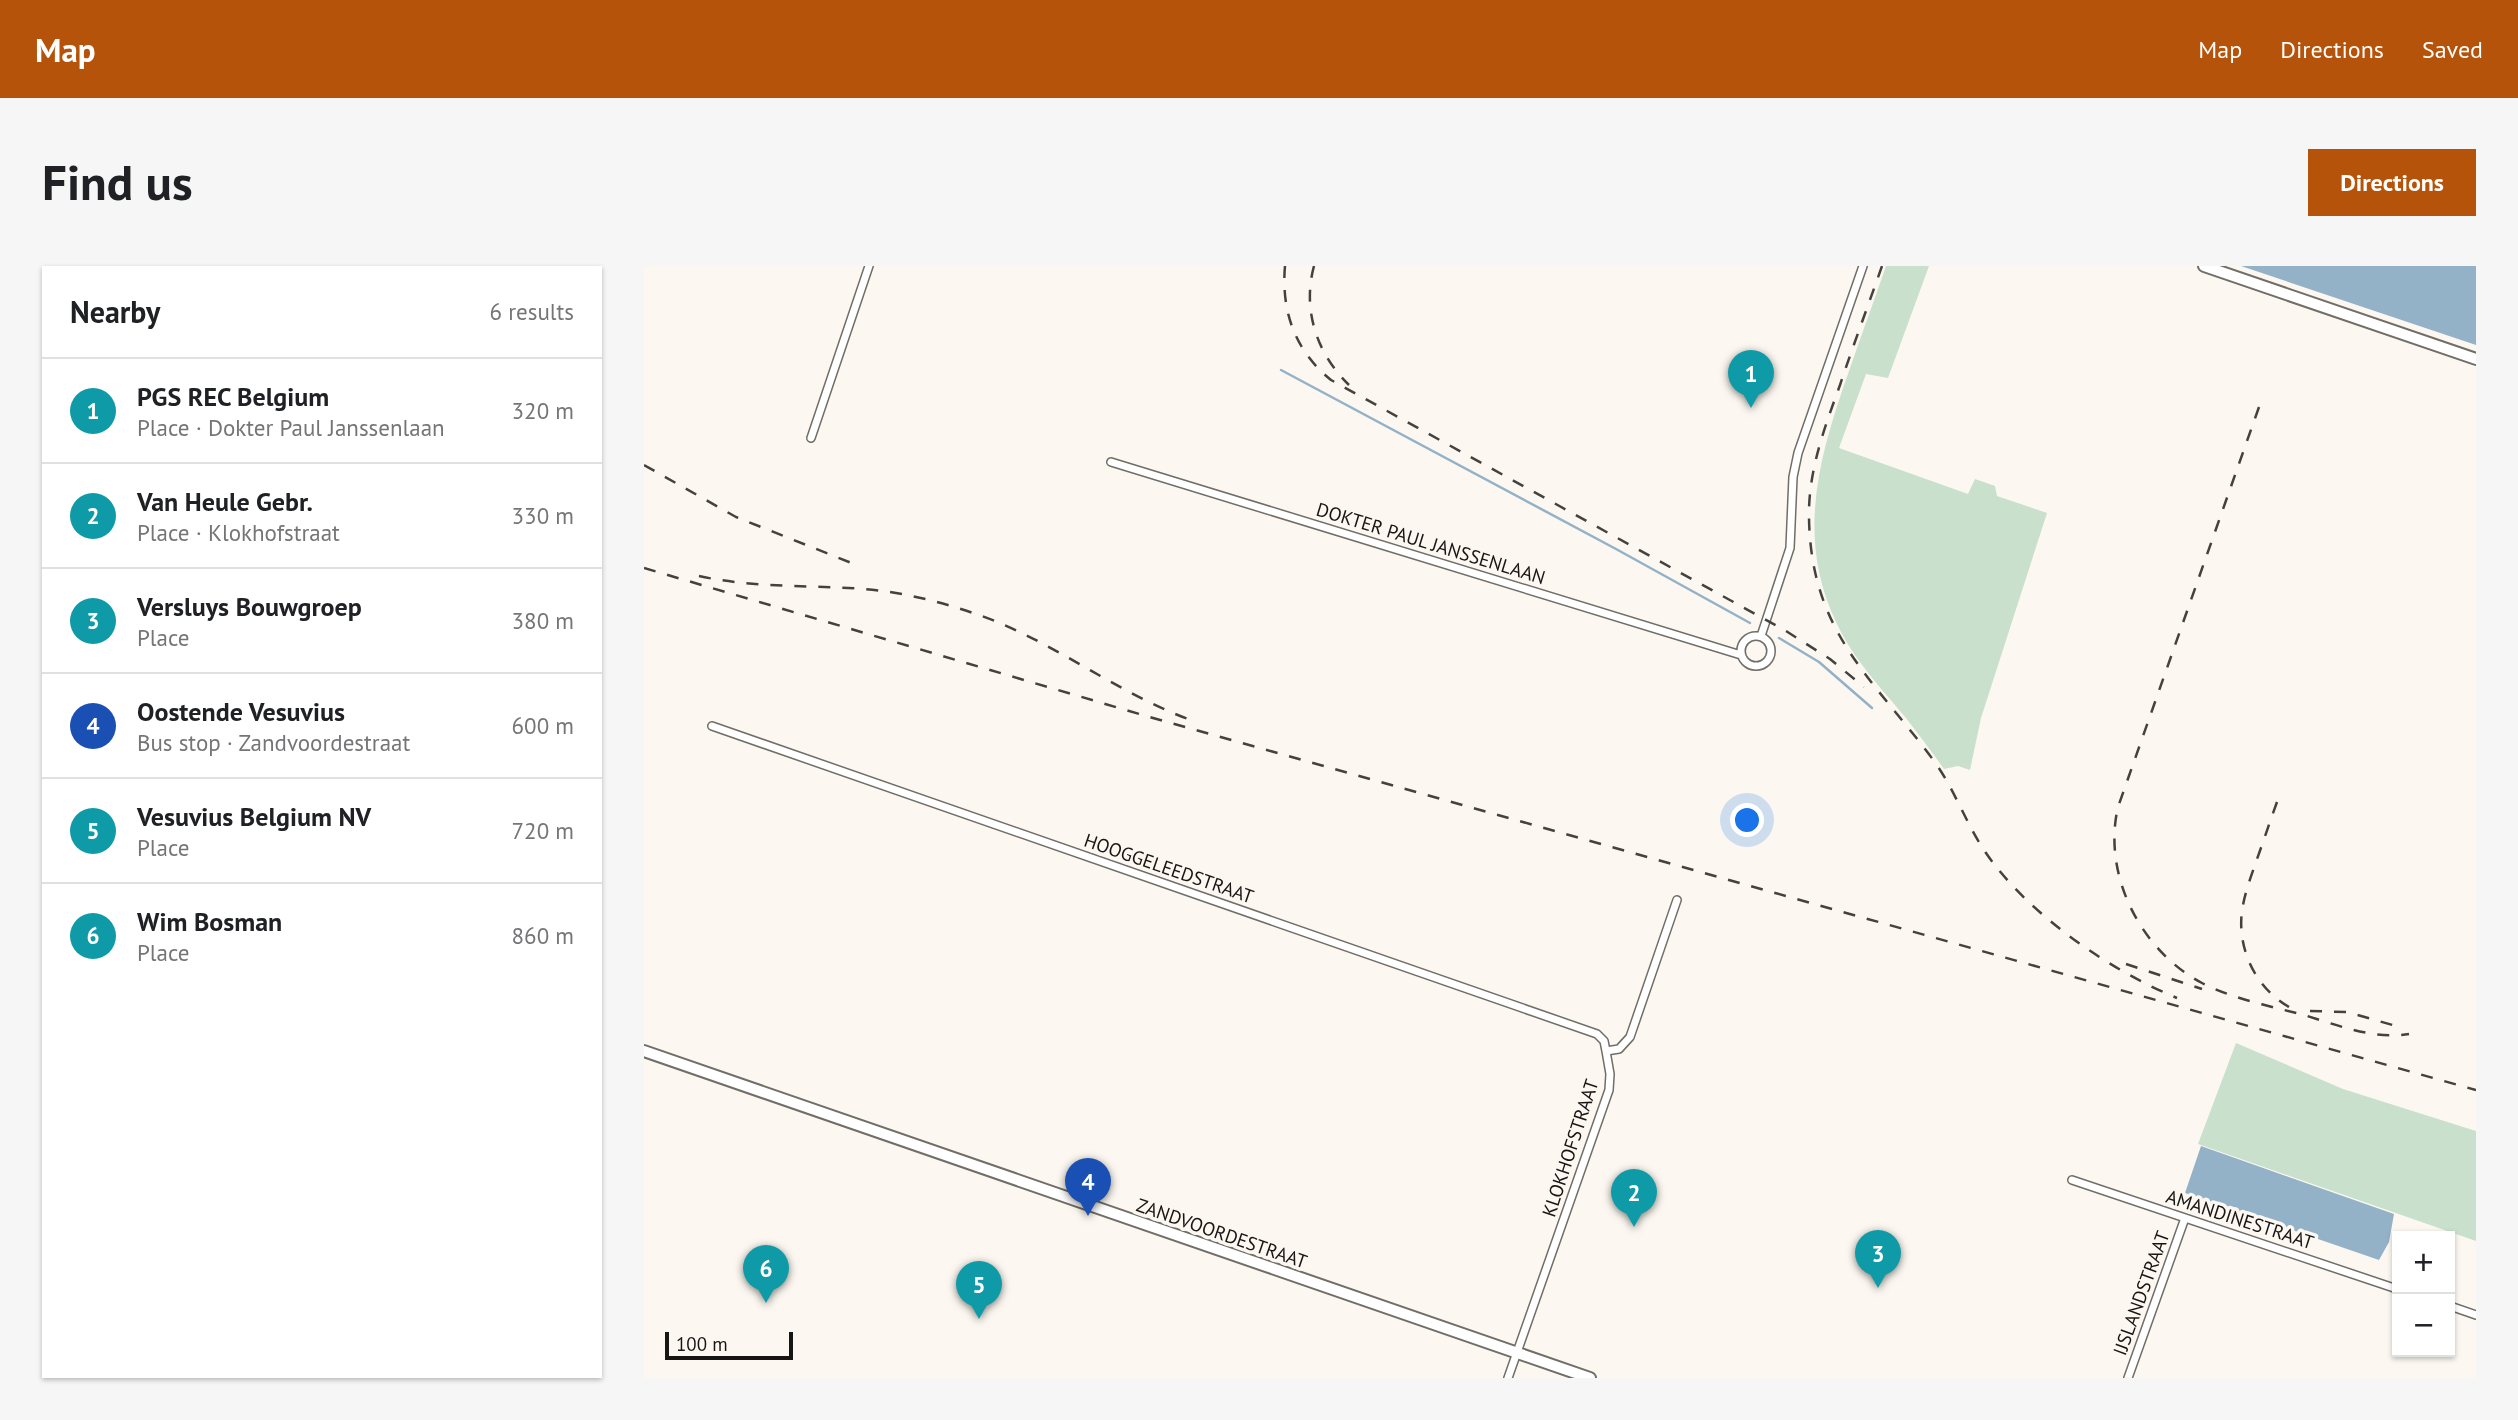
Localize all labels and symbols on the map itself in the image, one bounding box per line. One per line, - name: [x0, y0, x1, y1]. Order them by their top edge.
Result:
- pin: 1: [1728, 350, 1774, 408]
- street label: DOKTER PAUL JANSSENLAAN: [1314, 497, 1548, 589]
- your location: [1730, 803, 1764, 837]
- street label: HOOGGELEEDSTRAAT: [1081, 828, 1257, 908]
- street label: KLOKHOFSTRAAT: [1536, 1076, 1604, 1220]
- pin: 4: [1065, 1158, 1111, 1216]
- pin: 2: [1611, 1169, 1657, 1227]
- street label: AMANDINESTRAAT: [2163, 1184, 2317, 1254]
- street label: ZANDVOORDESTRAAT: [1133, 1193, 1311, 1274]
- street label: IJSLANDSTRAAT: [2107, 1227, 2175, 1358]
- pin: 3: [1855, 1230, 1901, 1288]
- pin: 6: [743, 1245, 789, 1303]
- pin: 5: [956, 1261, 1002, 1319]
- scale bar: [665, 1329, 793, 1361]

